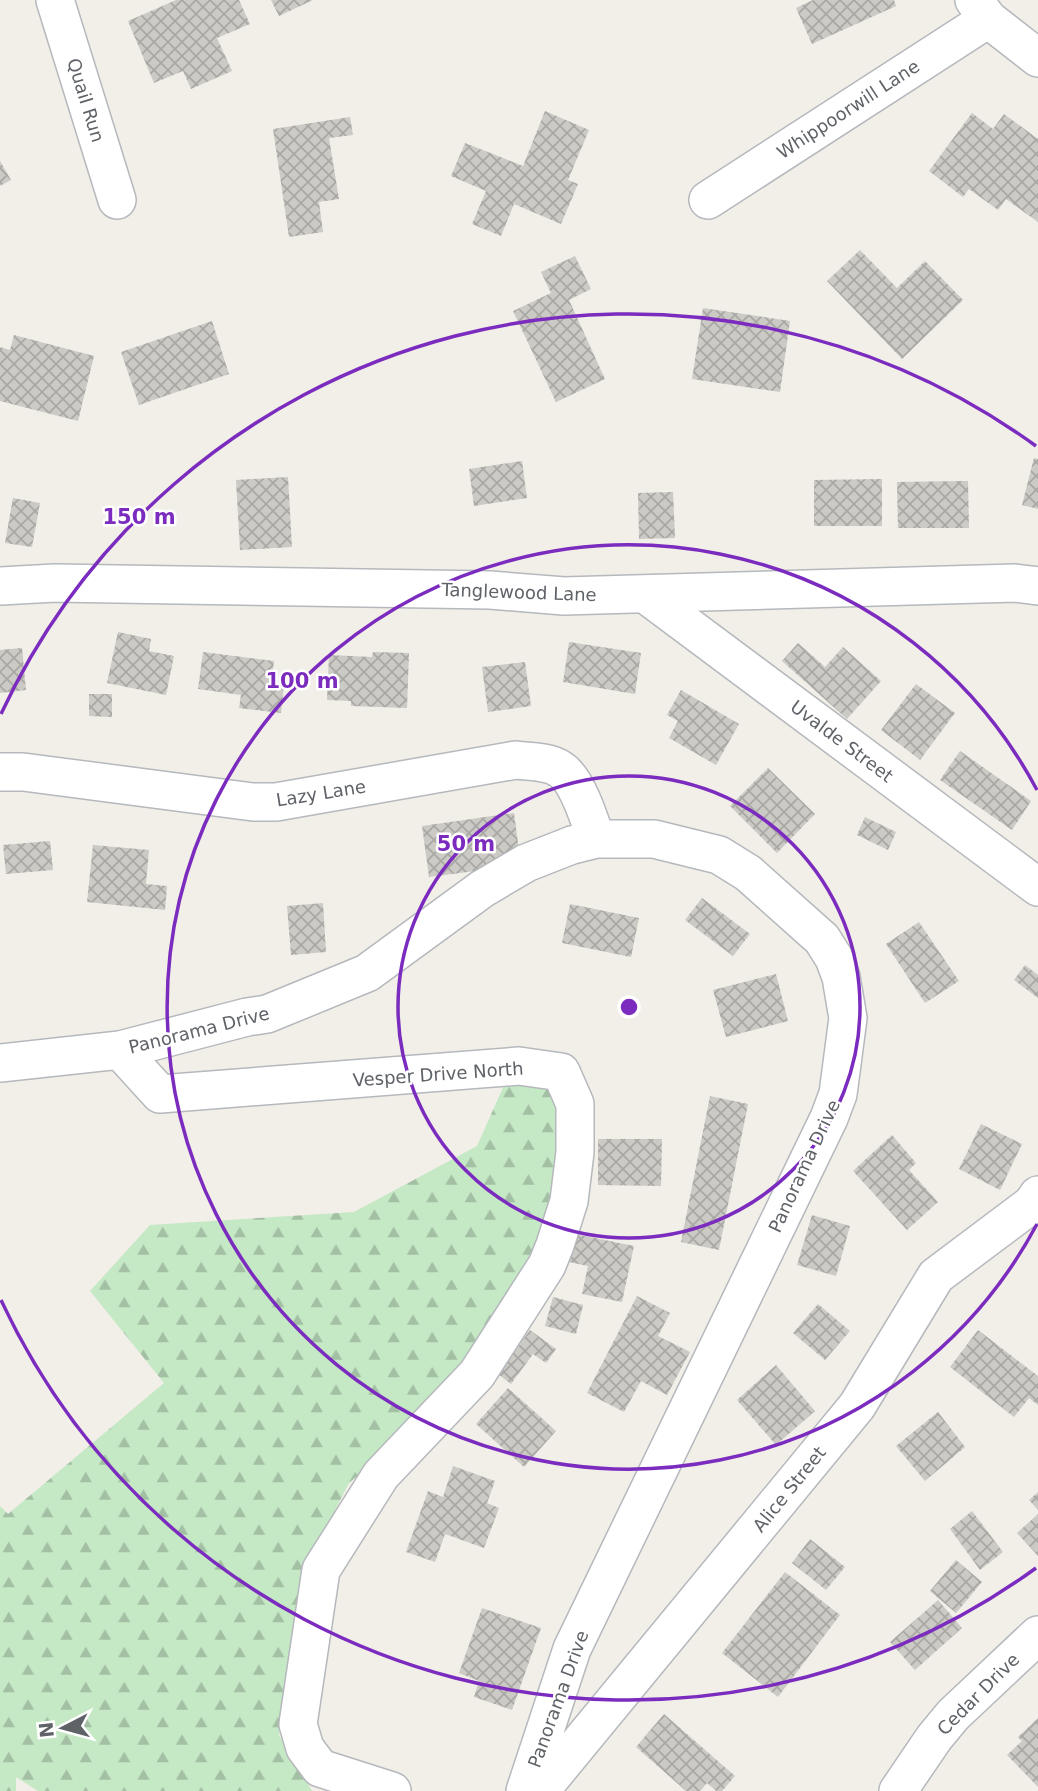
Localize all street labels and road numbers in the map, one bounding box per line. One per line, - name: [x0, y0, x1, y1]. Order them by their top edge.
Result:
- street label: Quail Run: [63, 55, 109, 145]
- street label: Whippoorwill Lane: [773, 55, 923, 163]
- street label: Tanglewood Lane: [440, 579, 597, 605]
- street label: Uvalde Street: [787, 696, 897, 786]
- street label: Lazy Lane: [275, 776, 367, 810]
- street label: Panorama Drive: [126, 1002, 272, 1058]
- street label: Vesper Drive North: [352, 1058, 524, 1090]
- street label: Panorama Drive: [764, 1096, 844, 1236]
- street label: Alice Street: [748, 1442, 830, 1536]
- street label: Panorama Drive: [523, 1628, 593, 1770]
- street label: Cedar Drive: [933, 1649, 1023, 1739]

